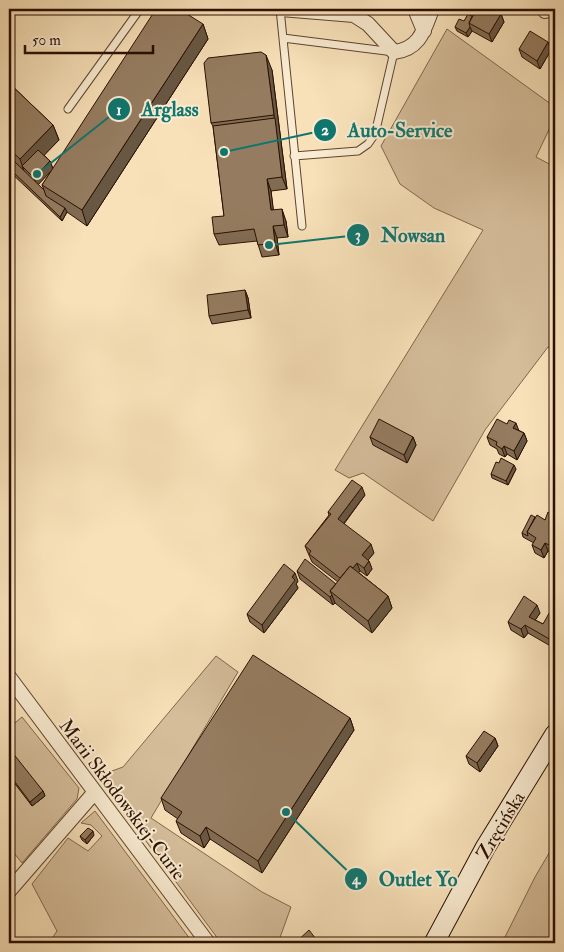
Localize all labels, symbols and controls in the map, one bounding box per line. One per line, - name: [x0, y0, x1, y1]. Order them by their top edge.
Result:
- scale bar: [25, 22, 152, 54]
- text: 50 m: [32, 31, 61, 50]
- callout: Arglass: [106, 92, 208, 127]
- text: Arglass: [141, 97, 199, 123]
- text: 1: [116, 101, 122, 120]
- callout: Auto-Service: [313, 112, 462, 147]
- text: Auto-Service: [347, 118, 453, 143]
- text: 2: [321, 121, 329, 140]
- callout: Nowsan: [346, 218, 455, 253]
- text: Nowsan: [380, 223, 446, 248]
- text: 3: [355, 226, 361, 245]
- street label: Marii Skłodowskiej-Curie: [54, 714, 191, 885]
- street label: Zręcińska: [471, 787, 531, 864]
- callout: Outlet Yo: [343, 861, 467, 896]
- text: Outlet Yo: [379, 867, 458, 892]
- text: 4: [351, 870, 361, 889]

